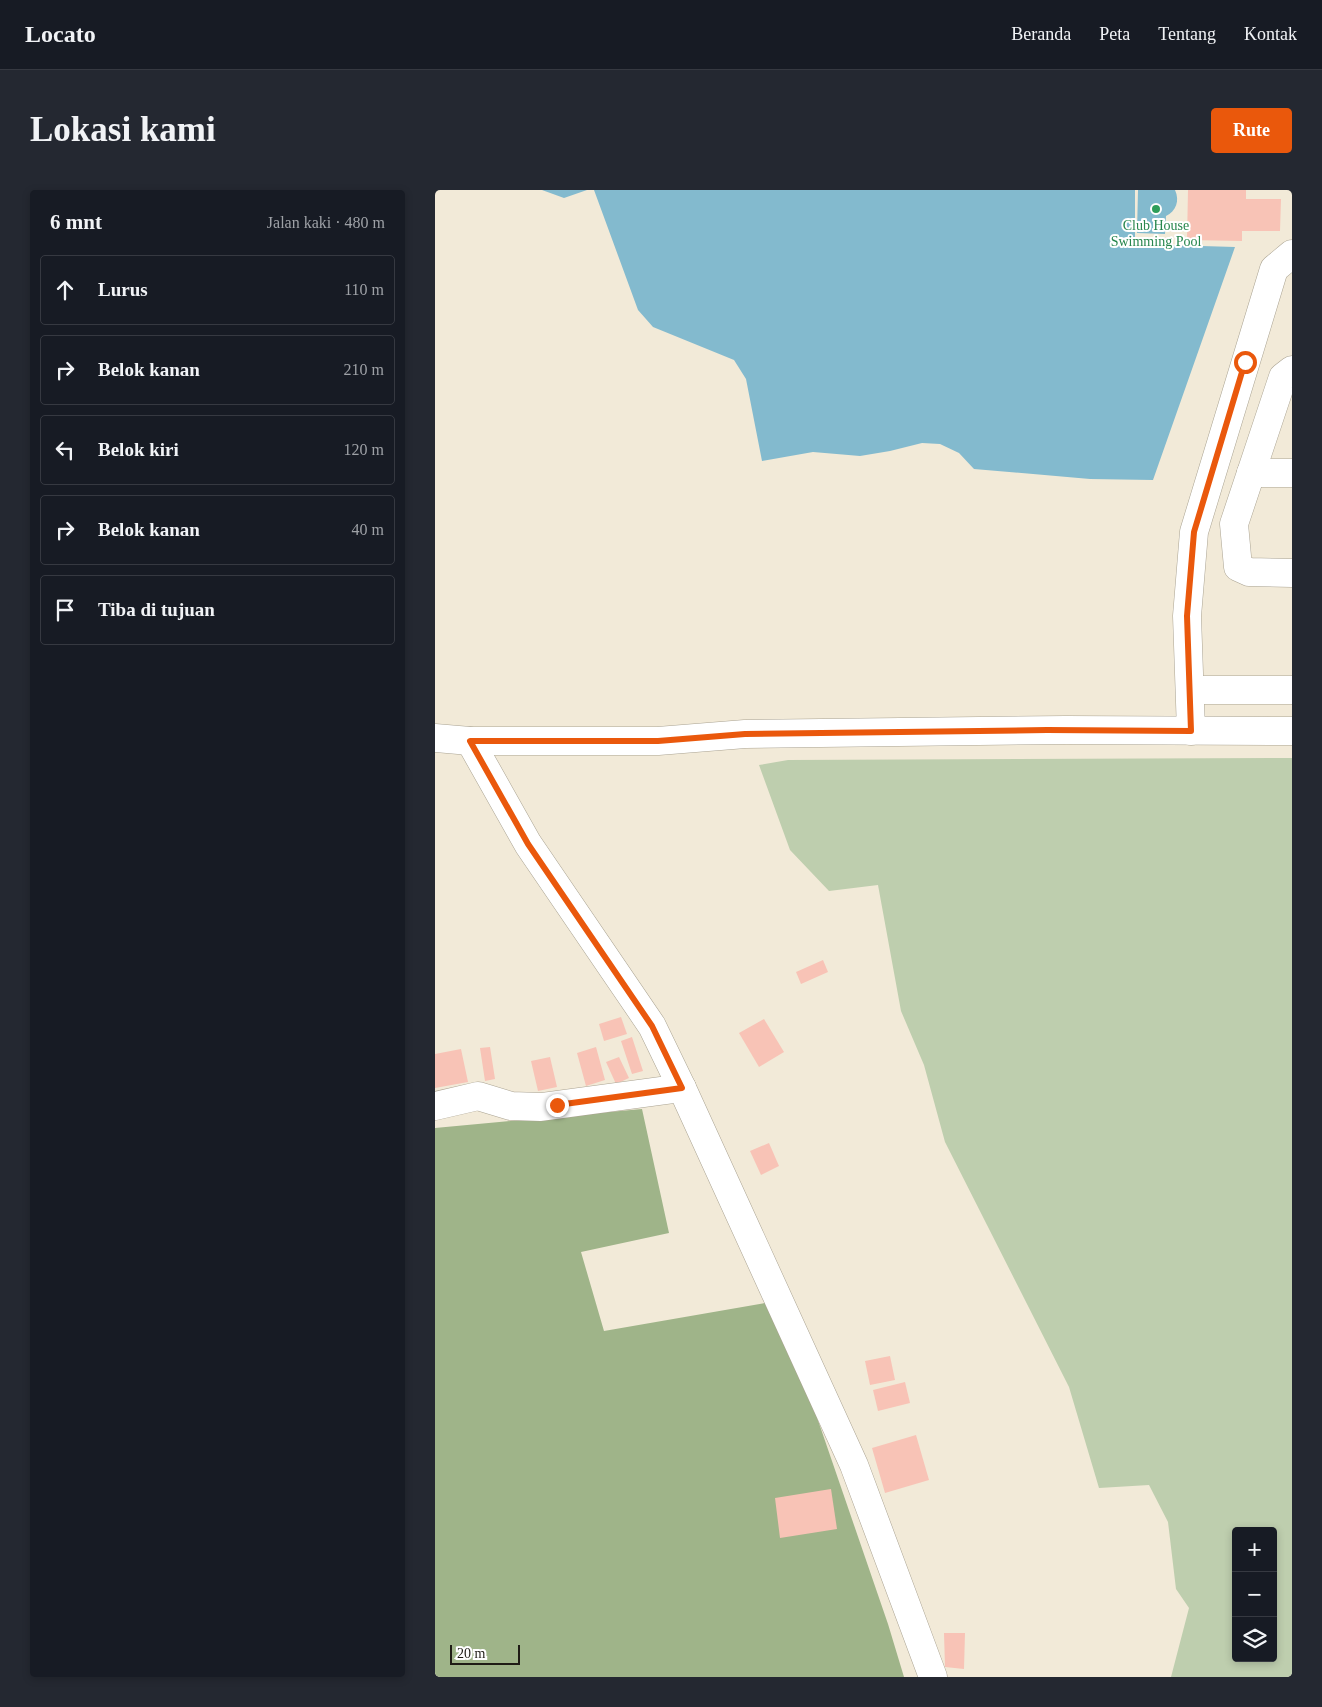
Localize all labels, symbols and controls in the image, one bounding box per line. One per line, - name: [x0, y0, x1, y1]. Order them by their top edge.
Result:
- text: Locato: [25, 21, 96, 47]
- text: Beranda: [1011, 24, 1071, 44]
- text: Peta: [1099, 24, 1130, 44]
- text: Tentang: [1158, 24, 1216, 44]
- text: Kontak: [1244, 24, 1297, 44]
- button: Rute: [1211, 108, 1292, 153]
- text: Lokasi kami: [30, 110, 216, 149]
- marker: Club House Swimming Pool: [1150, 203, 1162, 215]
- text: 6 mnt: [50, 210, 102, 234]
- text: Jalan kaki · 480 m: [267, 214, 385, 231]
- place label: Club House Swimming Pool: [1111, 218, 1201, 249]
- icon: ahead: [51, 276, 79, 304]
- text: Lurus: [98, 279, 148, 300]
- text: 110 m: [344, 281, 384, 298]
- route start: [1234, 351, 1257, 374]
- icon: right: [51, 356, 79, 384]
- text: Belok kanan: [98, 359, 200, 380]
- text: 210 m: [344, 361, 384, 378]
- icon: left: [51, 436, 79, 464]
- text: Belok kiri: [98, 439, 179, 460]
- text: 120 m: [344, 441, 384, 458]
- icon: right: [51, 516, 79, 544]
- text: Belok kanan: [98, 519, 200, 540]
- text: 40 m: [352, 521, 384, 538]
- icon: arrive: [51, 596, 79, 624]
- text: Tiba di tujuan: [98, 599, 215, 620]
- route end: [546, 1094, 569, 1117]
- map controls: [1232, 1527, 1277, 1662]
- button: +: [1232, 1527, 1277, 1572]
- button: −: [1232, 1572, 1277, 1617]
- button: layers: [1232, 1617, 1277, 1662]
- scale bar: [450, 1642, 520, 1665]
- text: 20 m: [457, 1646, 485, 1661]

